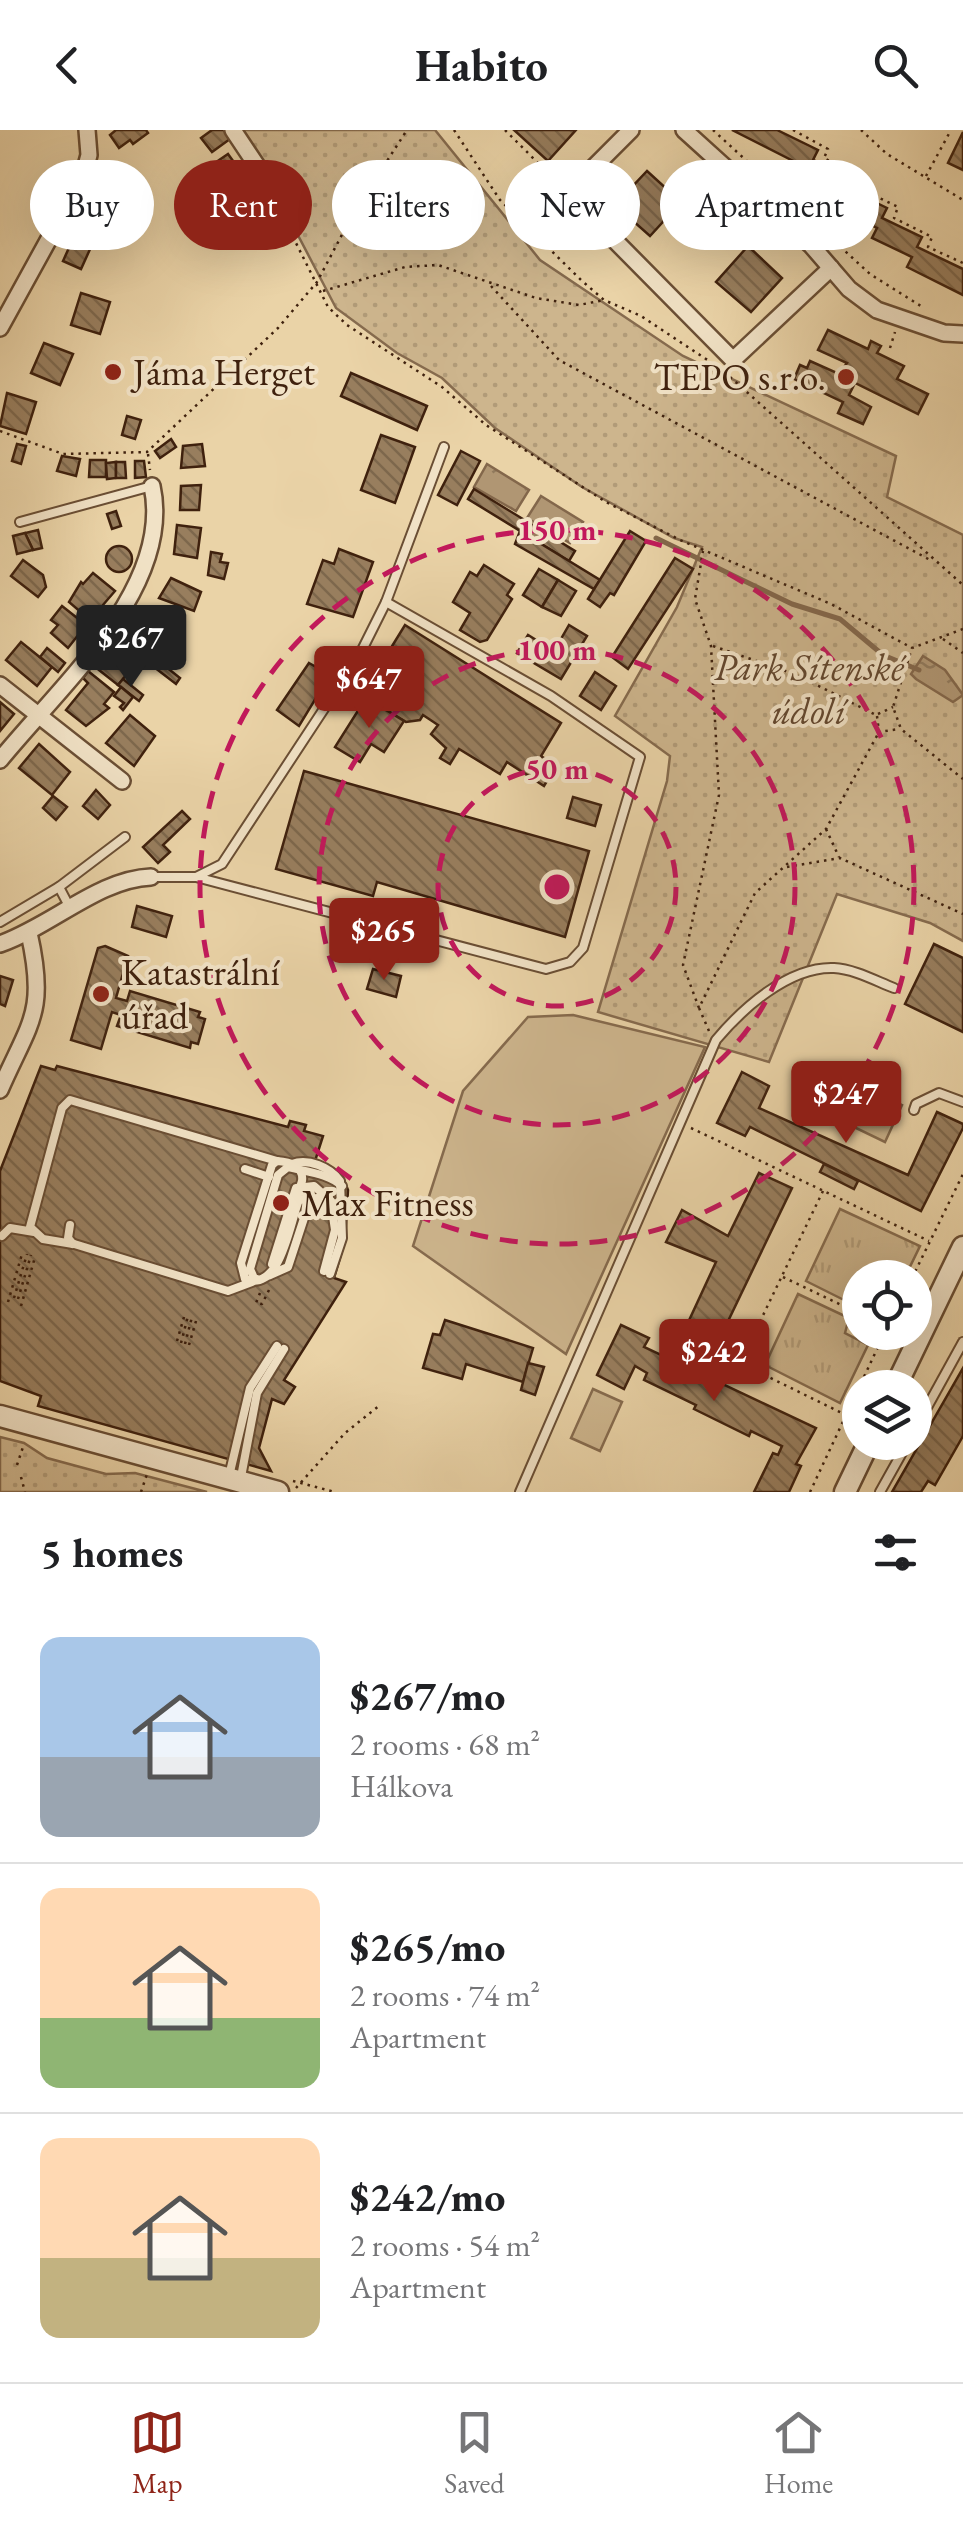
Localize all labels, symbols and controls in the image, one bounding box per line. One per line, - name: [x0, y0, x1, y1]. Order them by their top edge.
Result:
- text: Habito: [415, 36, 548, 94]
- icon: back: [40, 38, 95, 93]
- icon: search: [868, 38, 923, 93]
- chip: Buy: [30, 160, 154, 250]
- chip: Rent: [174, 160, 312, 250]
- chip: Filters: [332, 160, 485, 250]
- chip: New: [505, 160, 640, 250]
- chip: Apartment: [660, 160, 879, 250]
- place label: Jáma Herget: [130, 347, 315, 396]
- place label: TEPO s.r.o.: [653, 352, 826, 401]
- marker: Jáma Herget: [102, 361, 124, 383]
- marker: TEPO s.r.o.: [835, 366, 857, 388]
- text: 150 m: [518, 510, 596, 549]
- pin: $267: [72, 605, 190, 690]
- text: $267: [98, 616, 164, 658]
- text: 100 m: [518, 630, 596, 669]
- park label: Park Sítenské údolí: [714, 642, 907, 735]
- pin: $647: [310, 646, 428, 731]
- text: $647: [336, 657, 402, 699]
- text: 50 m: [525, 749, 589, 788]
- centre of rings: [539, 869, 575, 905]
- pin: $265: [325, 898, 443, 983]
- text: $265: [351, 909, 417, 951]
- place label: Katastrální úřad: [121, 947, 280, 1040]
- marker: Katastrální úřad: [90, 983, 112, 1005]
- pin: $247: [787, 1061, 905, 1146]
- text: $247: [813, 1072, 879, 1114]
- place label: Max Fitness: [301, 1178, 474, 1227]
- marker: Max Fitness: [270, 1192, 292, 1214]
- map controls: [842, 1260, 932, 1460]
- button: locate: [842, 1260, 932, 1350]
- pin: $242: [655, 1319, 773, 1404]
- text: $242: [681, 1330, 747, 1372]
- button: layers: [842, 1370, 932, 1460]
- text: 5 homes: [40, 1525, 183, 1580]
- icon: filters: [868, 1525, 923, 1580]
- text: $267/mo: [350, 1668, 506, 1723]
- icon: home: [120, 1677, 240, 1797]
- text: 2 rooms · 68 m²: [350, 1723, 540, 1765]
- text: Hálkova: [350, 1765, 453, 1807]
- text: $265/mo: [350, 1919, 506, 1974]
- icon: home: [120, 1928, 240, 2048]
- text: 2 rooms · 74 m²: [350, 1974, 540, 2016]
- text: Apartment: [350, 2016, 486, 2058]
- text: $242/mo: [350, 2169, 506, 2224]
- icon: home: [120, 2178, 240, 2298]
- text: 2 rooms · 54 m²: [350, 2224, 540, 2266]
- text: Apartment: [350, 2266, 486, 2308]
- tab: Map: [130, 2405, 185, 2501]
- tab: Saved: [444, 2405, 504, 2501]
- tab: Home: [764, 2405, 833, 2501]

